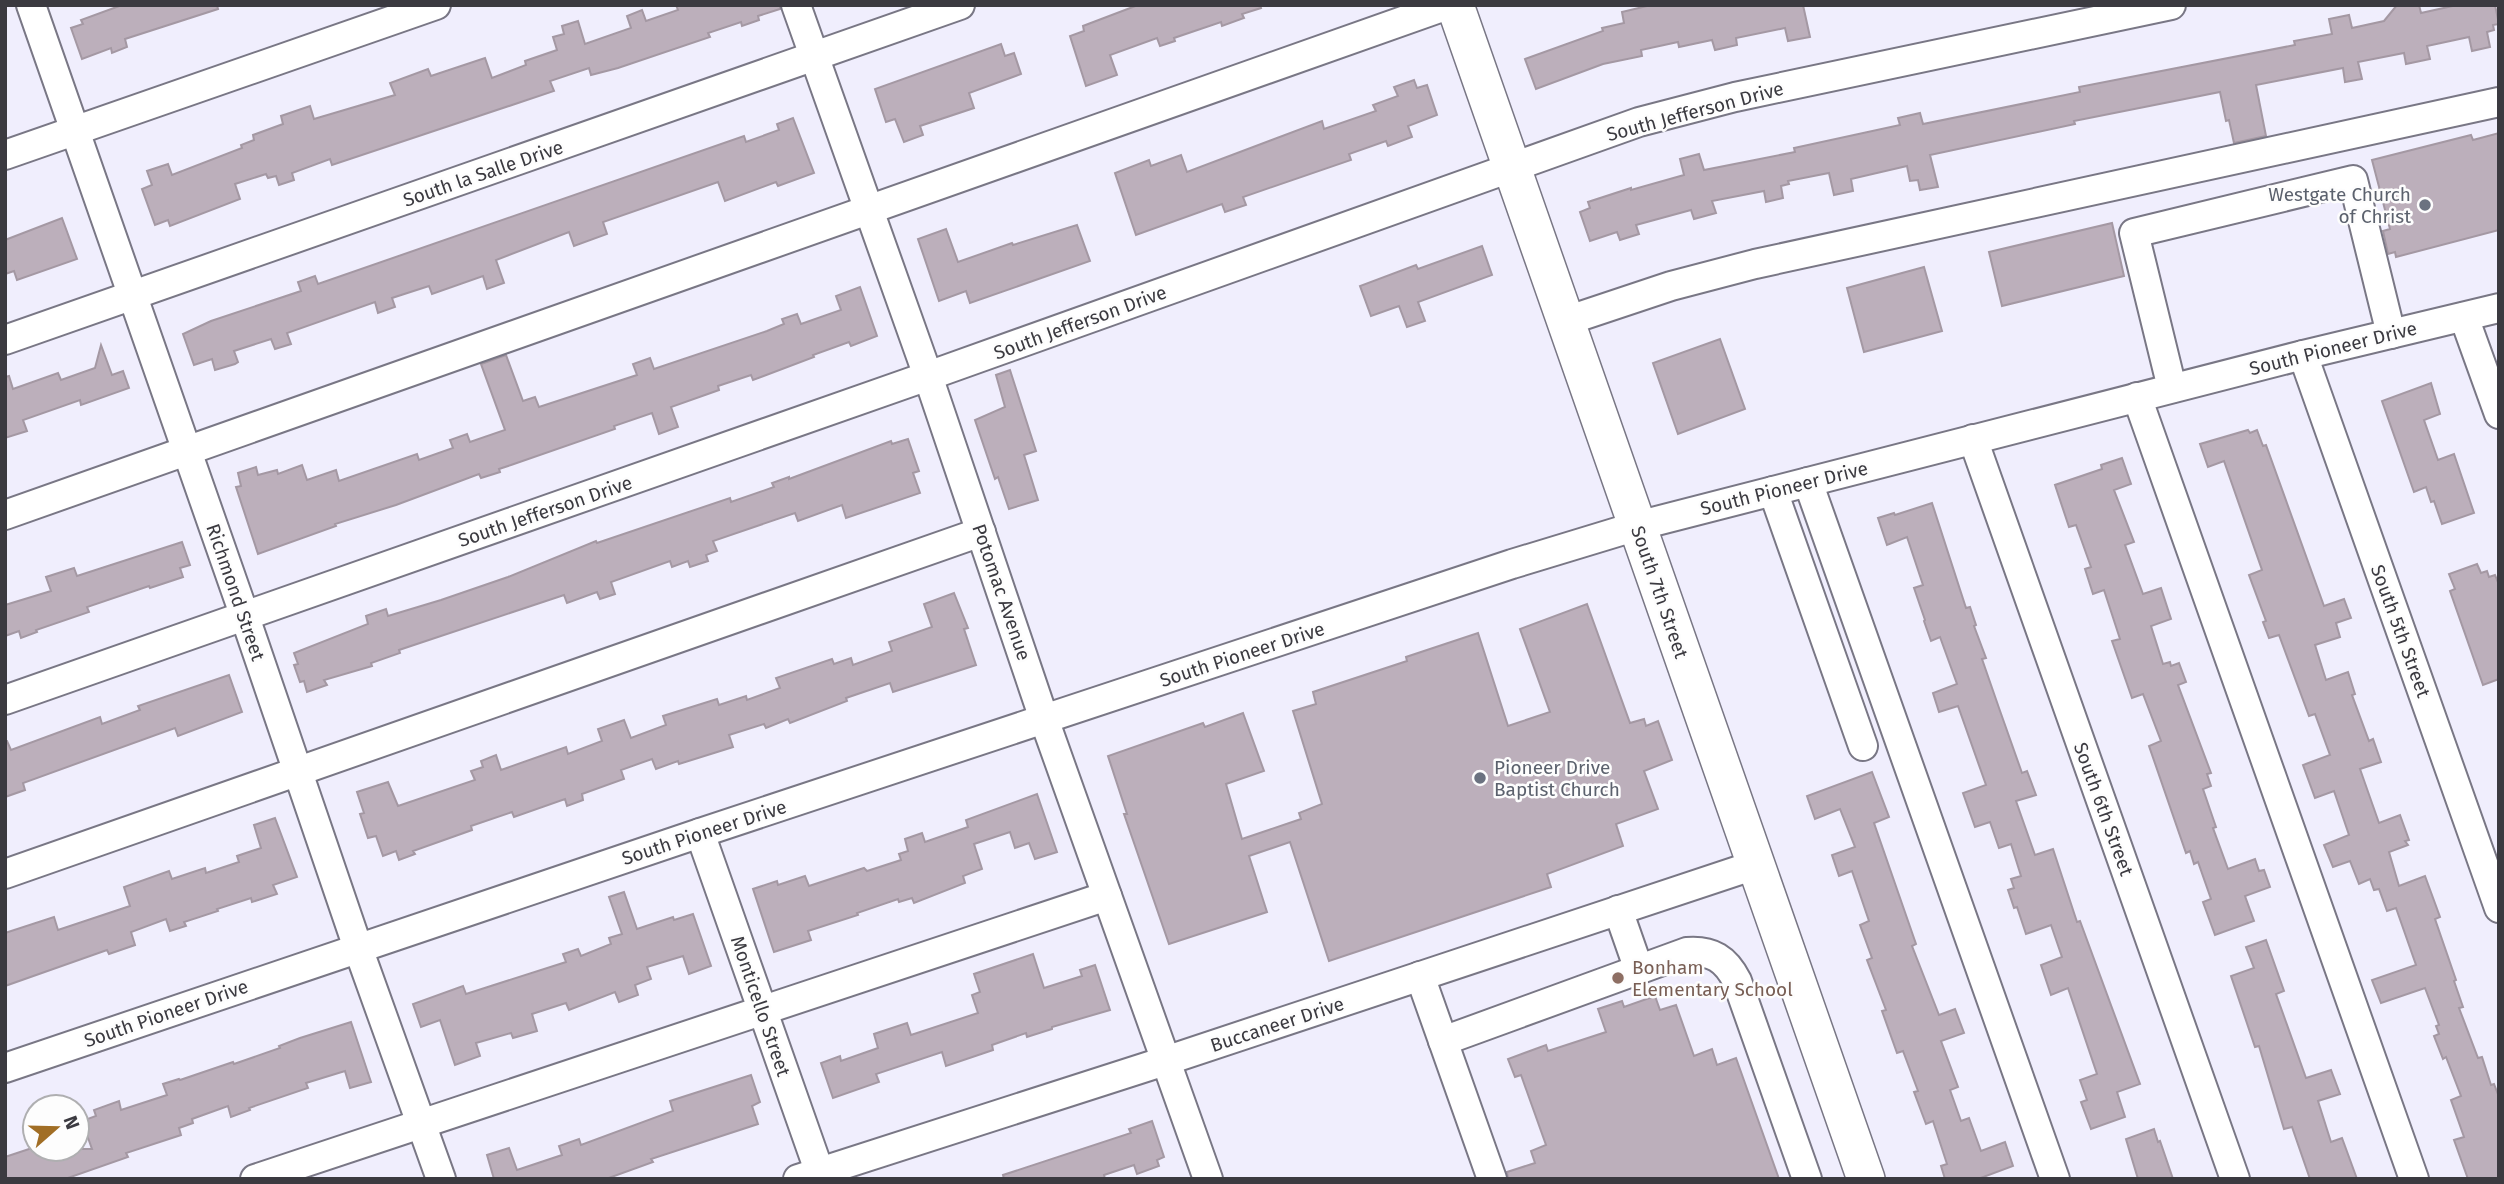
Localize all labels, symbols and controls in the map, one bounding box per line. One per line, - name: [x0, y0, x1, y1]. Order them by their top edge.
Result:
- street label: South Jefferson Drive: [1604, 77, 1786, 146]
- street label: South la Salle Drive: [400, 135, 566, 212]
- place label: Westgate Church of Christ: [2268, 183, 2411, 228]
- marker: Westgate Church of Christ: [2417, 197, 2433, 213]
- street label: South Jefferson Drive: [991, 280, 1170, 364]
- street label: South Pioneer Drive: [2247, 317, 2419, 380]
- street label: South Pioneer Drive: [1698, 457, 1870, 520]
- street label: South Jefferson Drive: [455, 471, 635, 552]
- street label: Richmond Street: [201, 521, 270, 664]
- street label: Potomac Avenue: [967, 521, 1036, 664]
- street label: South 7th Street: [1626, 523, 1693, 662]
- street label: South 5th Street: [2366, 562, 2435, 701]
- street label: South Pioneer Drive: [1157, 617, 1327, 692]
- street label: South 6th Street: [2069, 739, 2138, 879]
- place label: Pioneer Drive Baptist Church: [1494, 756, 1620, 801]
- marker: Pioneer Drive Baptist Church: [1472, 770, 1488, 786]
- street label: South Pioneer Drive: [619, 795, 789, 870]
- street label: Monticello Street: [726, 933, 795, 1080]
- place label: Bonham Elementary School: [1632, 956, 1793, 1001]
- marker: Bonham Elementary School: [1610, 970, 1626, 986]
- street label: South Pioneer Drive: [81, 975, 251, 1052]
- street label: Buccaneer Drive: [1207, 992, 1347, 1057]
- north arrow: [21, 1093, 91, 1163]
- text: N: [59, 1112, 84, 1132]

